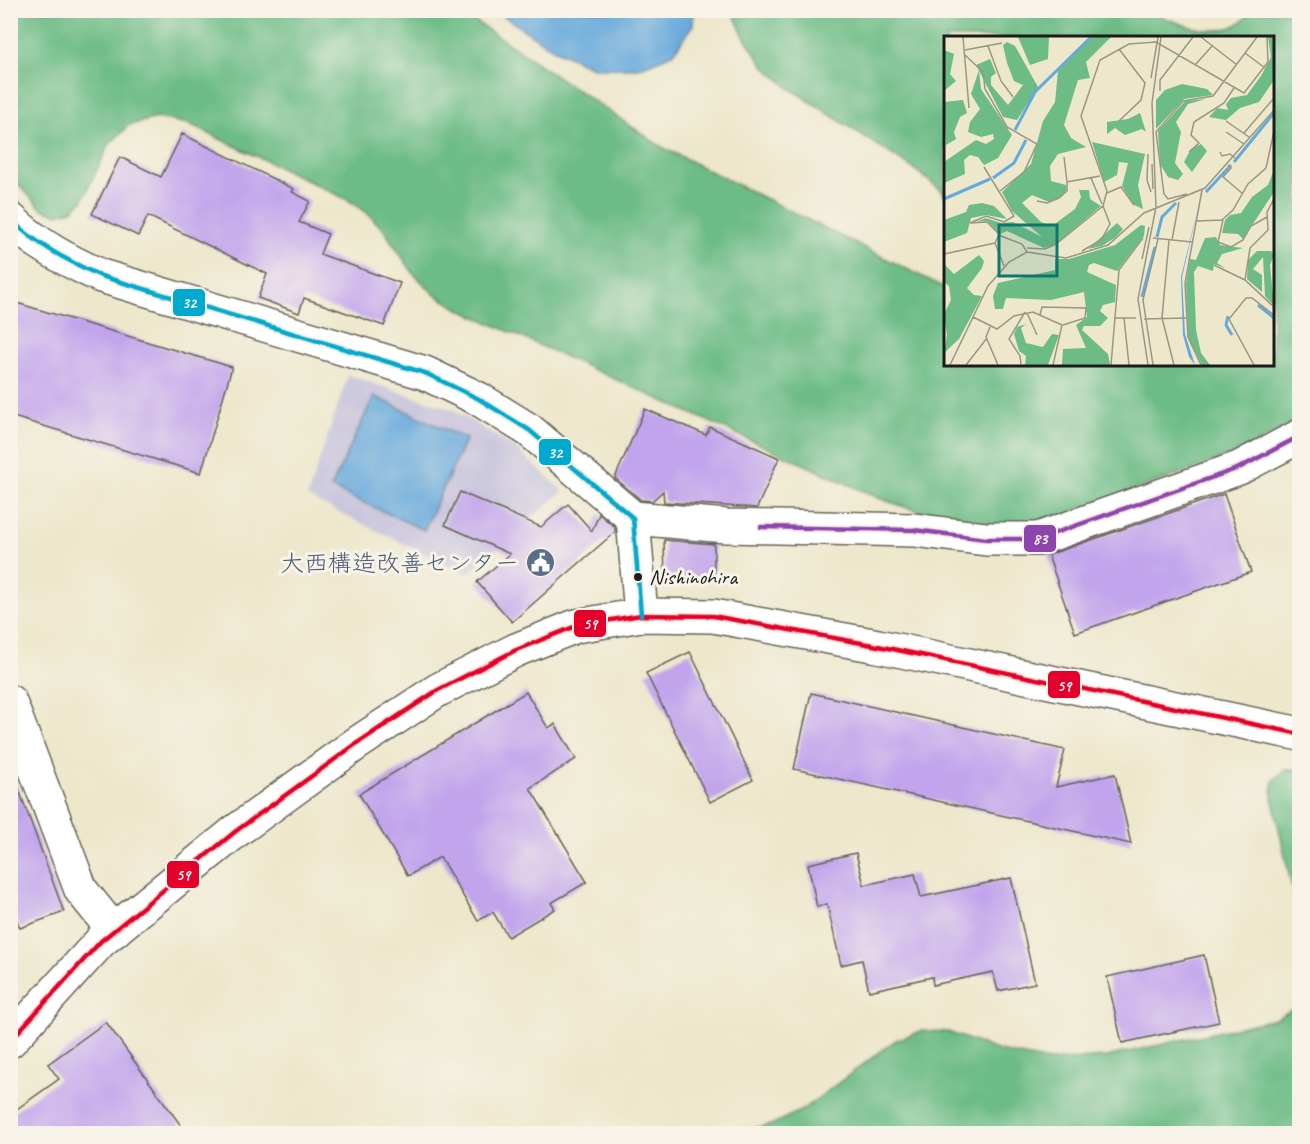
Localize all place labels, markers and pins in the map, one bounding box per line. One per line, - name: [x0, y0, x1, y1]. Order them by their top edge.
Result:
- public building icon: 大西構造改善センター: [524, 547, 556, 579]
- place label: 大西構造改善センター: [280, 548, 519, 578]
- place label: Nishinohira: [649, 563, 738, 591]
- marker: Nishinohira: [632, 571, 644, 583]

